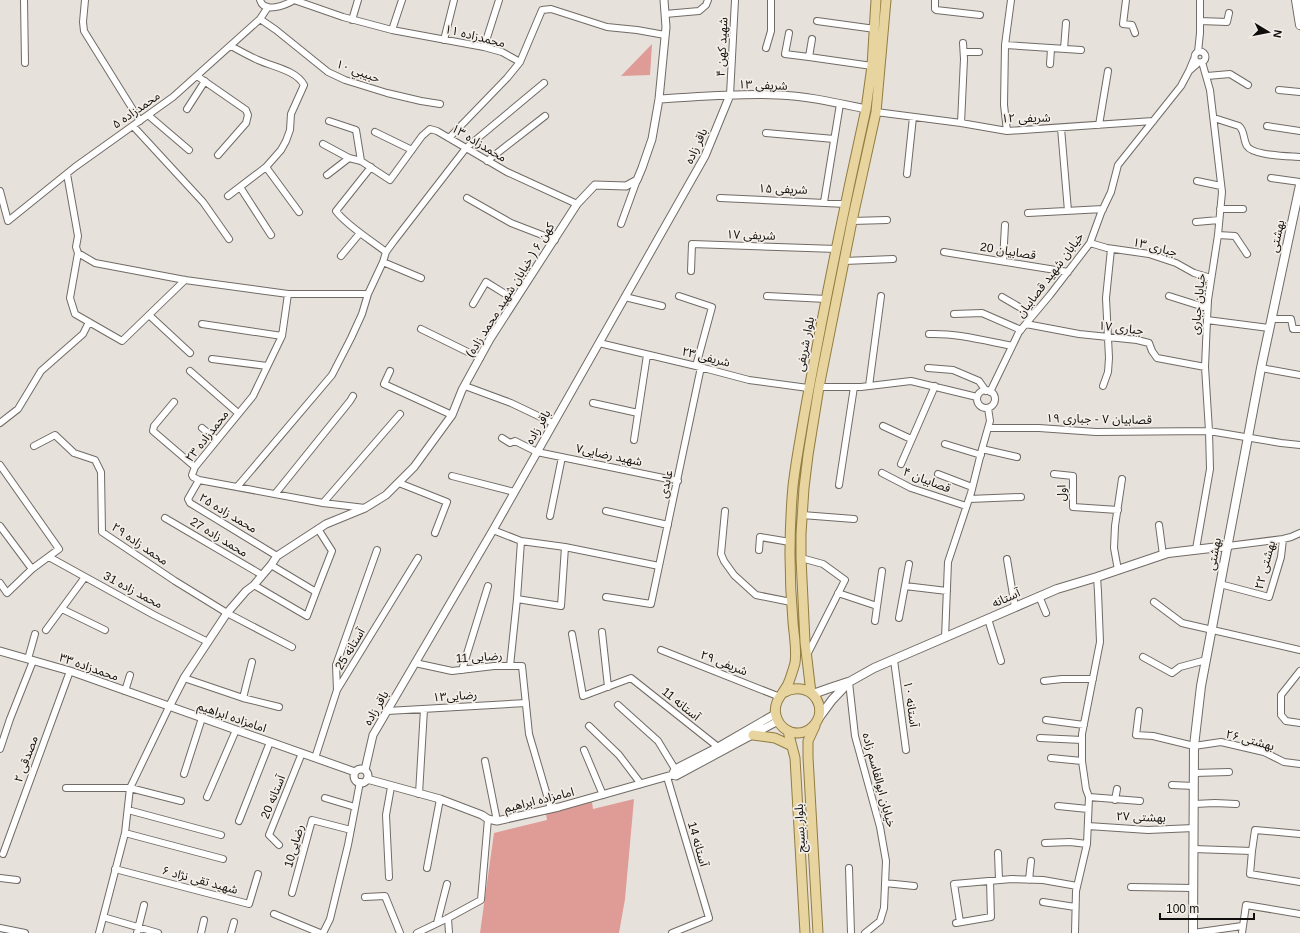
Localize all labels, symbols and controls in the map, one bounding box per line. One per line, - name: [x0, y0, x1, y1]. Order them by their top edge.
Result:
- north arrow: [1248, 12, 1288, 52]
- street label: شهید کهن ۴: [713, 17, 731, 77]
- street label: محمدزاده ۱۱: [443, 22, 507, 50]
- text: N: [1271, 29, 1284, 39]
- street label: حبيبي ١٠: [333, 57, 382, 88]
- street label: شریفی ۱۳: [738, 77, 788, 93]
- street label: محمدزاده ۵: [109, 88, 163, 132]
- street label: شریفی ۱۲: [1001, 111, 1051, 125]
- street label: محمدزاده ۱۳: [449, 121, 509, 165]
- street label: باقر زاده: [682, 126, 710, 166]
- street label: شریفی ۱۵: [758, 181, 808, 197]
- street label: بهشتی: [1267, 218, 1287, 254]
- street label: کهن ۶ ( خیابان شهید محمد زاده): [463, 219, 558, 360]
- street label: شریفی ۱۷: [726, 227, 776, 243]
- street label: خیابان شهید قصابیان: [1014, 230, 1087, 320]
- street label: جباری ۱۳: [1131, 235, 1179, 259]
- street label: قصابیان 20: [979, 240, 1037, 262]
- street label: خیابان جباری: [1188, 273, 1208, 335]
- street label: بلوار شریفی: [793, 316, 817, 372]
- street label: جباری ۱۷: [1098, 318, 1144, 338]
- street label: شریفی ۲۳: [680, 344, 732, 370]
- street label: محمدزاده ۲۳: [182, 407, 232, 465]
- street label: باقر زاده: [523, 407, 554, 447]
- street label: قصابيان ۷ - جباری ۱۹: [1046, 411, 1152, 427]
- street label: شهید رضایی۷: [575, 441, 643, 469]
- street label: قصابیان ۴: [901, 465, 953, 496]
- street label: عابدی: [656, 469, 676, 499]
- street label: اول: [1055, 485, 1069, 501]
- street label: محمد زاده ۲۵: [196, 490, 260, 536]
- street label: محمد زاده 27: [188, 514, 250, 560]
- street label: محمد زاده ۲۹: [109, 520, 171, 568]
- street label: بهشتی: [1204, 537, 1224, 571]
- street label: بهشتی ۲۲: [1252, 539, 1278, 591]
- street label: محمد زاده 31: [101, 569, 165, 611]
- street label: آستانه: [990, 585, 1023, 610]
- street label: آستانه 25: [332, 625, 368, 672]
- street label: رضایی 11: [455, 648, 503, 666]
- street label: شریفی ۲۹: [698, 648, 749, 678]
- street label: محمدزاده ۳۳: [57, 650, 121, 684]
- street label: آستانه ۱۰: [901, 680, 921, 728]
- street label: آستانه 11: [659, 684, 703, 724]
- street label: رضایی۱۳: [432, 687, 478, 705]
- street label: باقر زاده: [361, 688, 392, 728]
- street label: امامزاده ابراهیم: [195, 699, 268, 737]
- street label: بهشتی ۲۶: [1224, 727, 1276, 753]
- street label: خیابان ابوالقاسم زاده: [858, 731, 898, 829]
- street label: مصدقی ۲: [11, 734, 41, 784]
- street label: آستانه 20: [258, 773, 288, 821]
- street label: امامزاده ابراهیم: [503, 785, 576, 817]
- street label: بلوار بسیج: [792, 803, 810, 853]
- street label: بهشتی ۲۷: [1116, 809, 1166, 825]
- street label: آستانه 14: [685, 820, 711, 868]
- street label: رضایی10: [281, 823, 307, 869]
- street label: شهید تقی نژاد ۶: [161, 863, 239, 897]
- scale bar: [1160, 895, 1254, 921]
- text: 100 m: [1166, 902, 1199, 916]

